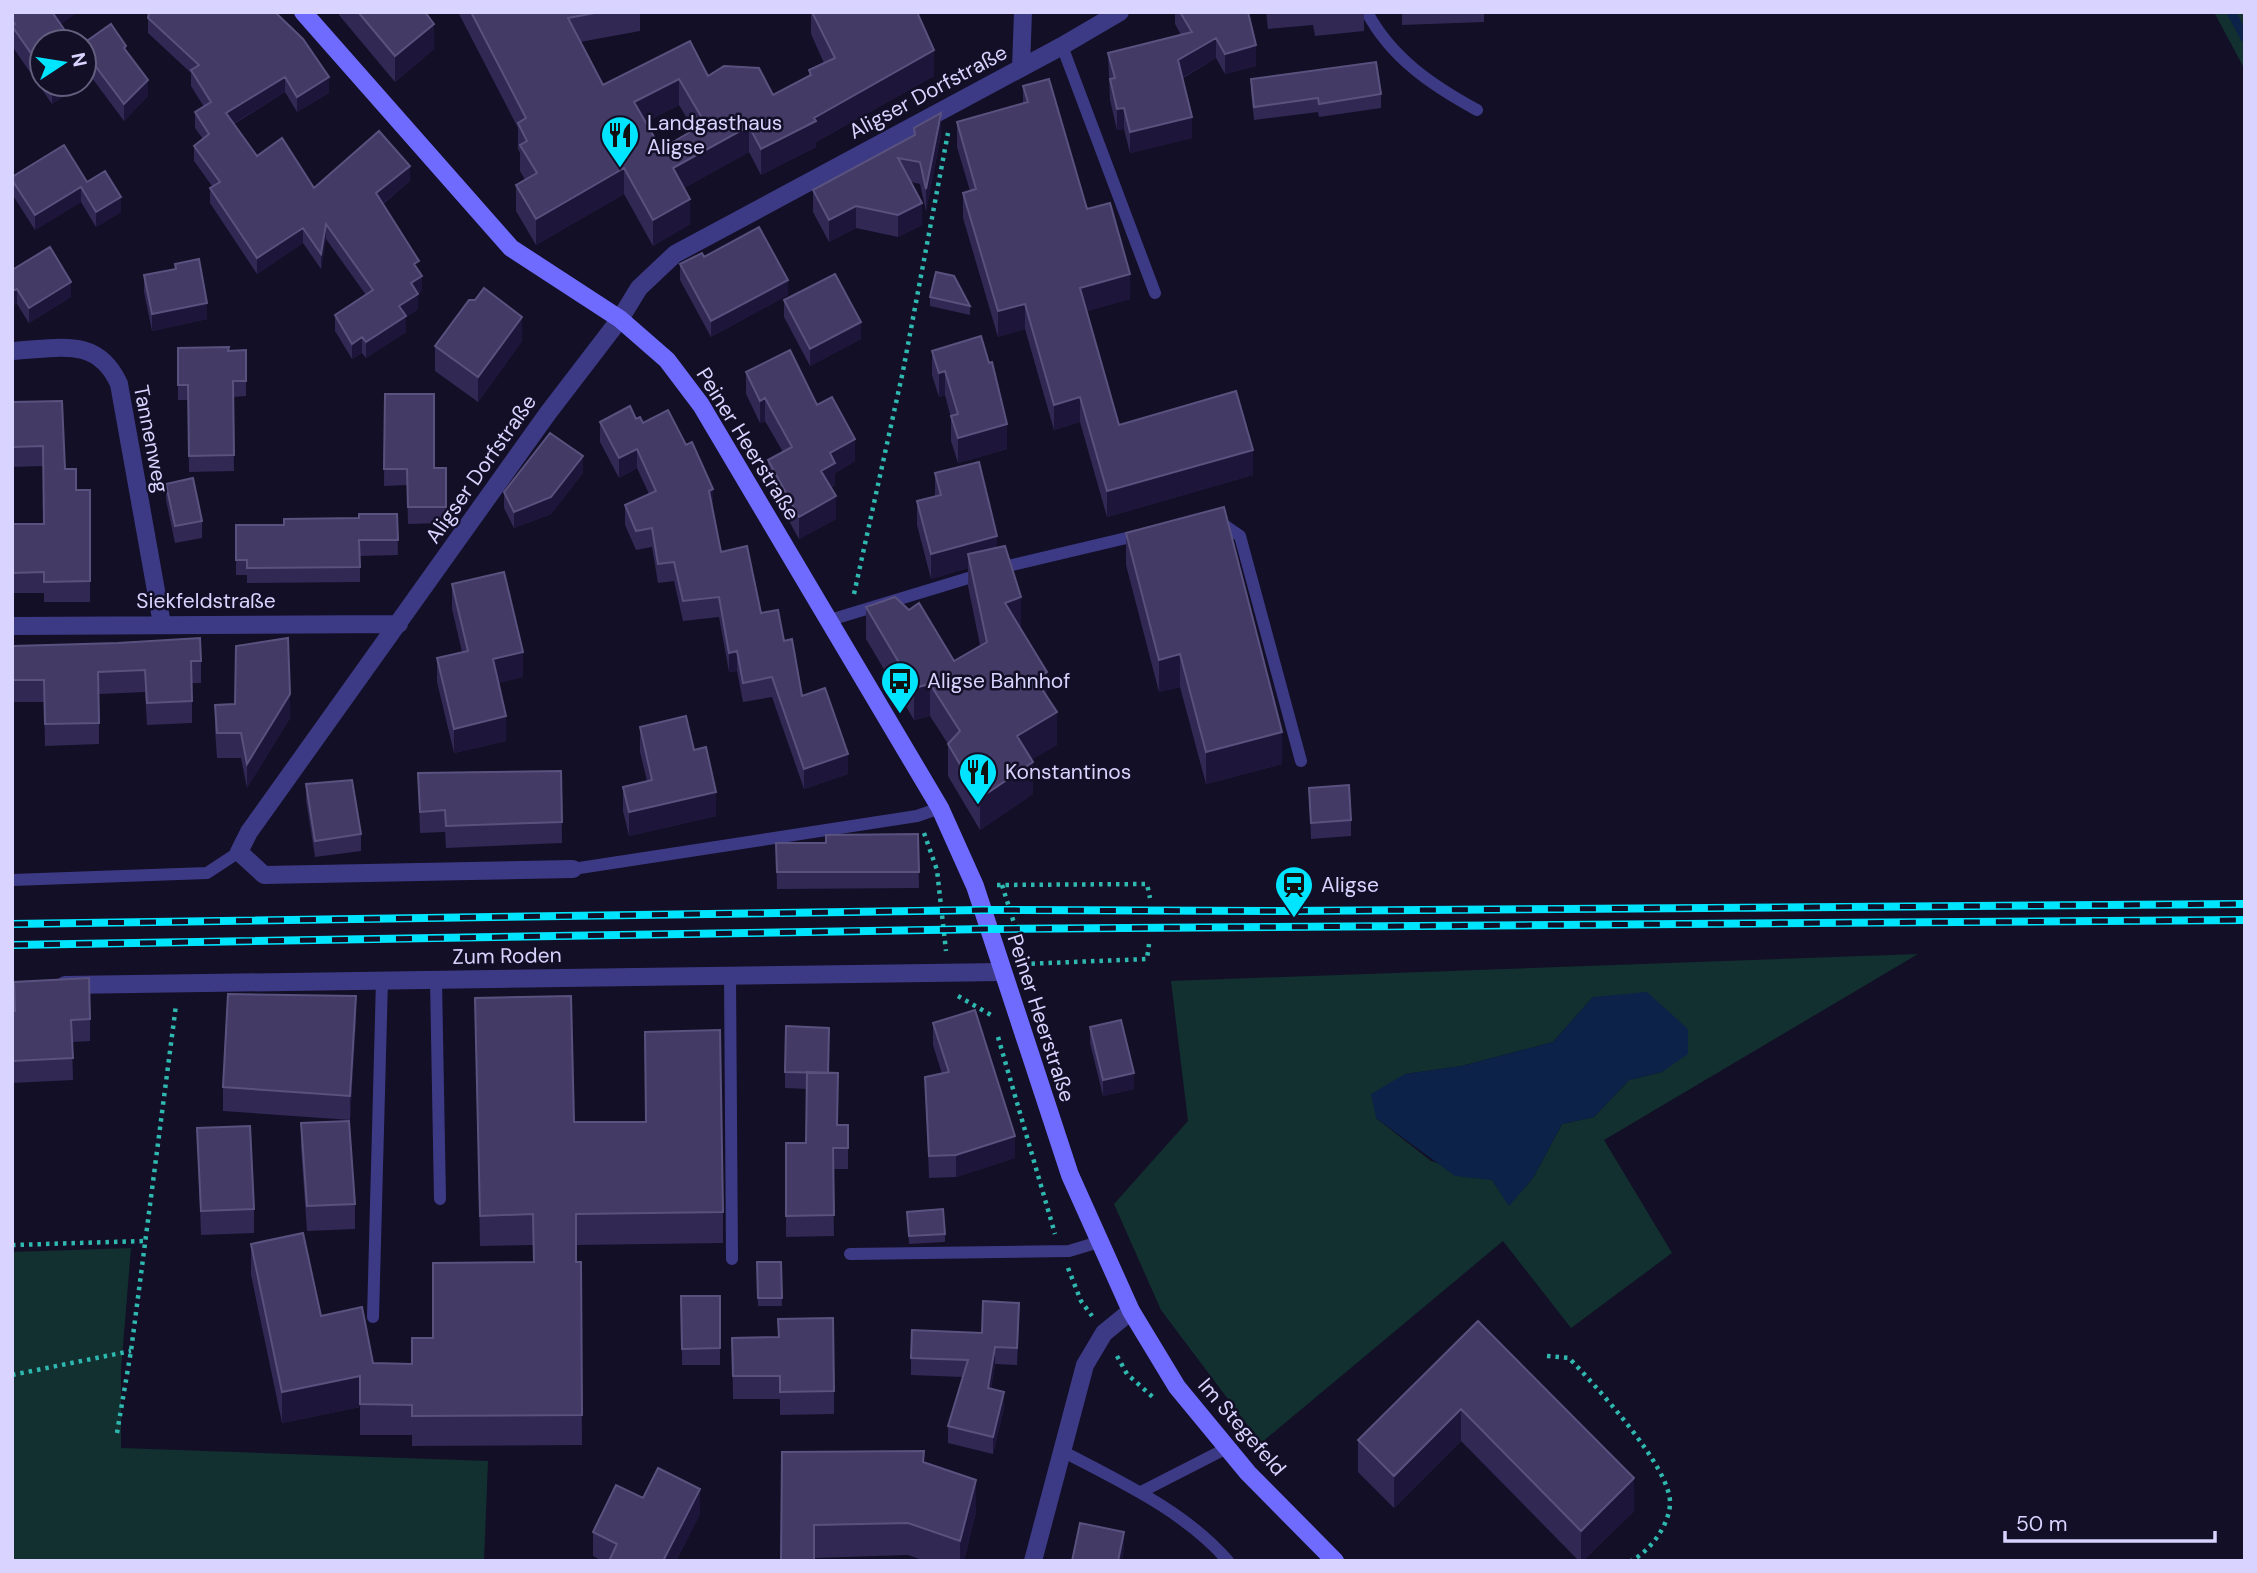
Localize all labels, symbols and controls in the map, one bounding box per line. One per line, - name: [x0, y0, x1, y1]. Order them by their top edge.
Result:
- north arrow: [28, 28, 98, 98]
- street label: Aligser Dorfstraße: [844, 38, 1012, 146]
- text: N: [65, 50, 93, 69]
- place label: Landgasthaus Aligse: [647, 109, 782, 161]
- restaurant icon: Landgasthaus Aligse: [599, 114, 641, 169]
- street label: Peiner Heerstraße: [690, 362, 806, 526]
- street label: Tannenweg: [127, 383, 175, 495]
- street label: Aligser Dorfstraße: [419, 389, 543, 549]
- street label: Siekfeldstraße: [136, 587, 276, 615]
- bus stop icon: Aligse Bahnhof: [879, 660, 921, 715]
- place label: Aligse Bahnhof: [927, 667, 1070, 695]
- restaurant icon: Konstantinos: [957, 751, 999, 806]
- place label: Konstantinos: [1005, 758, 1131, 786]
- station icon: Aligse: [1273, 864, 1315, 919]
- place label: Aligse: [1321, 871, 1379, 899]
- street label: Peiner Heerstraße: [1001, 931, 1081, 1106]
- street label: Zum Roden: [452, 941, 562, 971]
- street label: Im Stegefeld: [1192, 1372, 1292, 1482]
- scale bar: [2005, 1500, 2215, 1544]
- text: 50 m: [2016, 1510, 2067, 1538]

